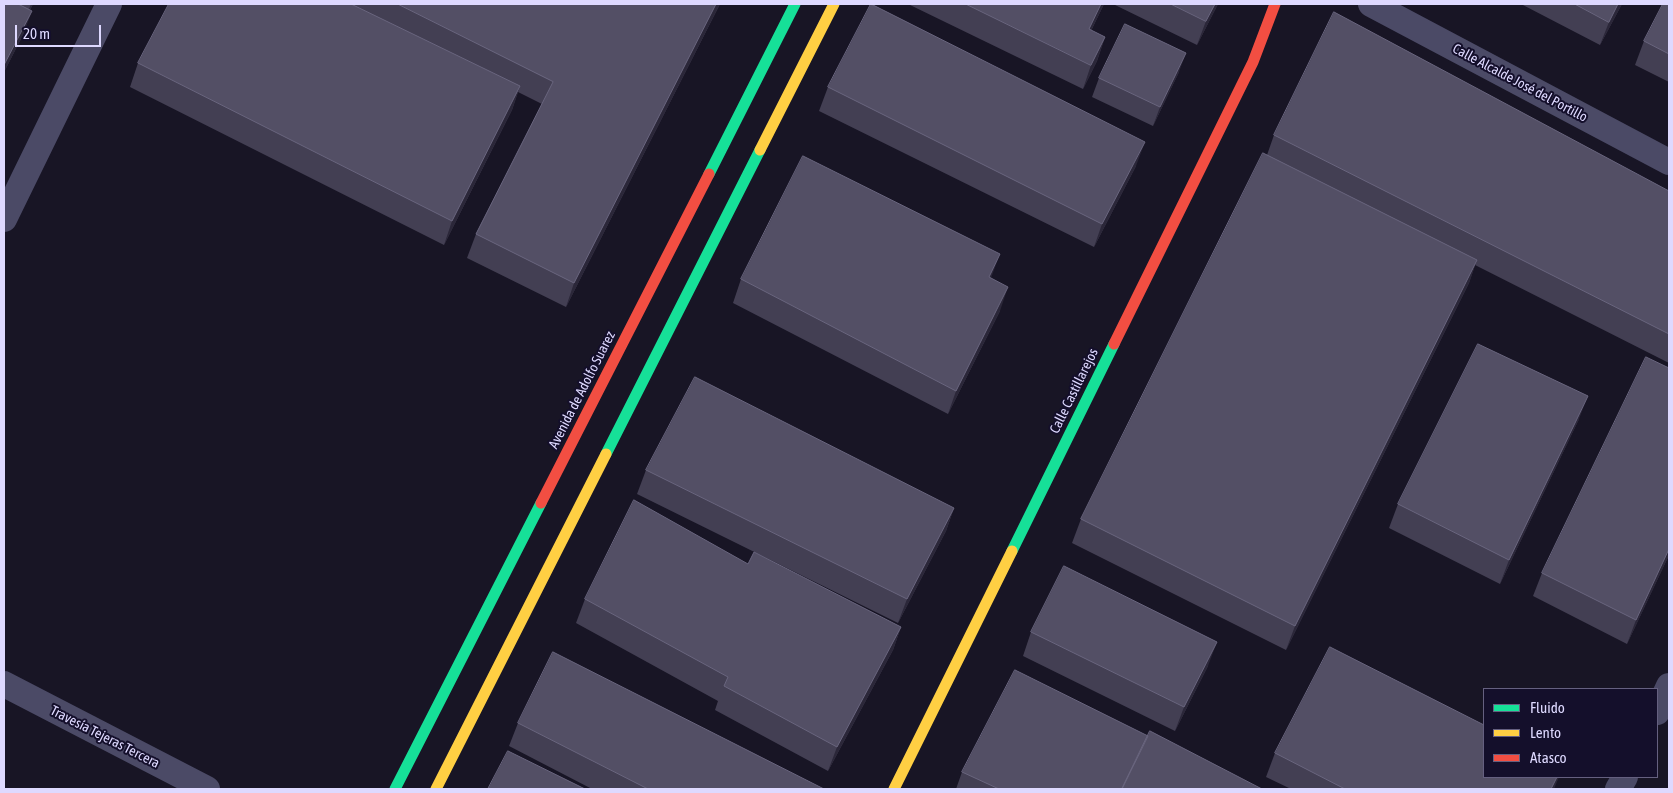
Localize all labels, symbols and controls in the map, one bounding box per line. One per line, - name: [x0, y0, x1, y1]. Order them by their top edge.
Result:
- scale bar: [18, 15, 104, 47]
- text: 20 m: [23, 25, 50, 42]
- street label: Calle Alcalde José del Portillo: [1450, 40, 1590, 126]
- street label: Avenida de Adolfo Suarez: [545, 328, 619, 452]
- street label: Calle Castillarejos: [1046, 346, 1102, 436]
- legend: [1483, 688, 1658, 778]
- text: Fluido: [1530, 699, 1565, 716]
- street label: Travesía Tejeras Tercera: [48, 702, 162, 772]
- text: Lento: [1530, 724, 1561, 741]
- text: Atasco: [1530, 749, 1567, 766]

